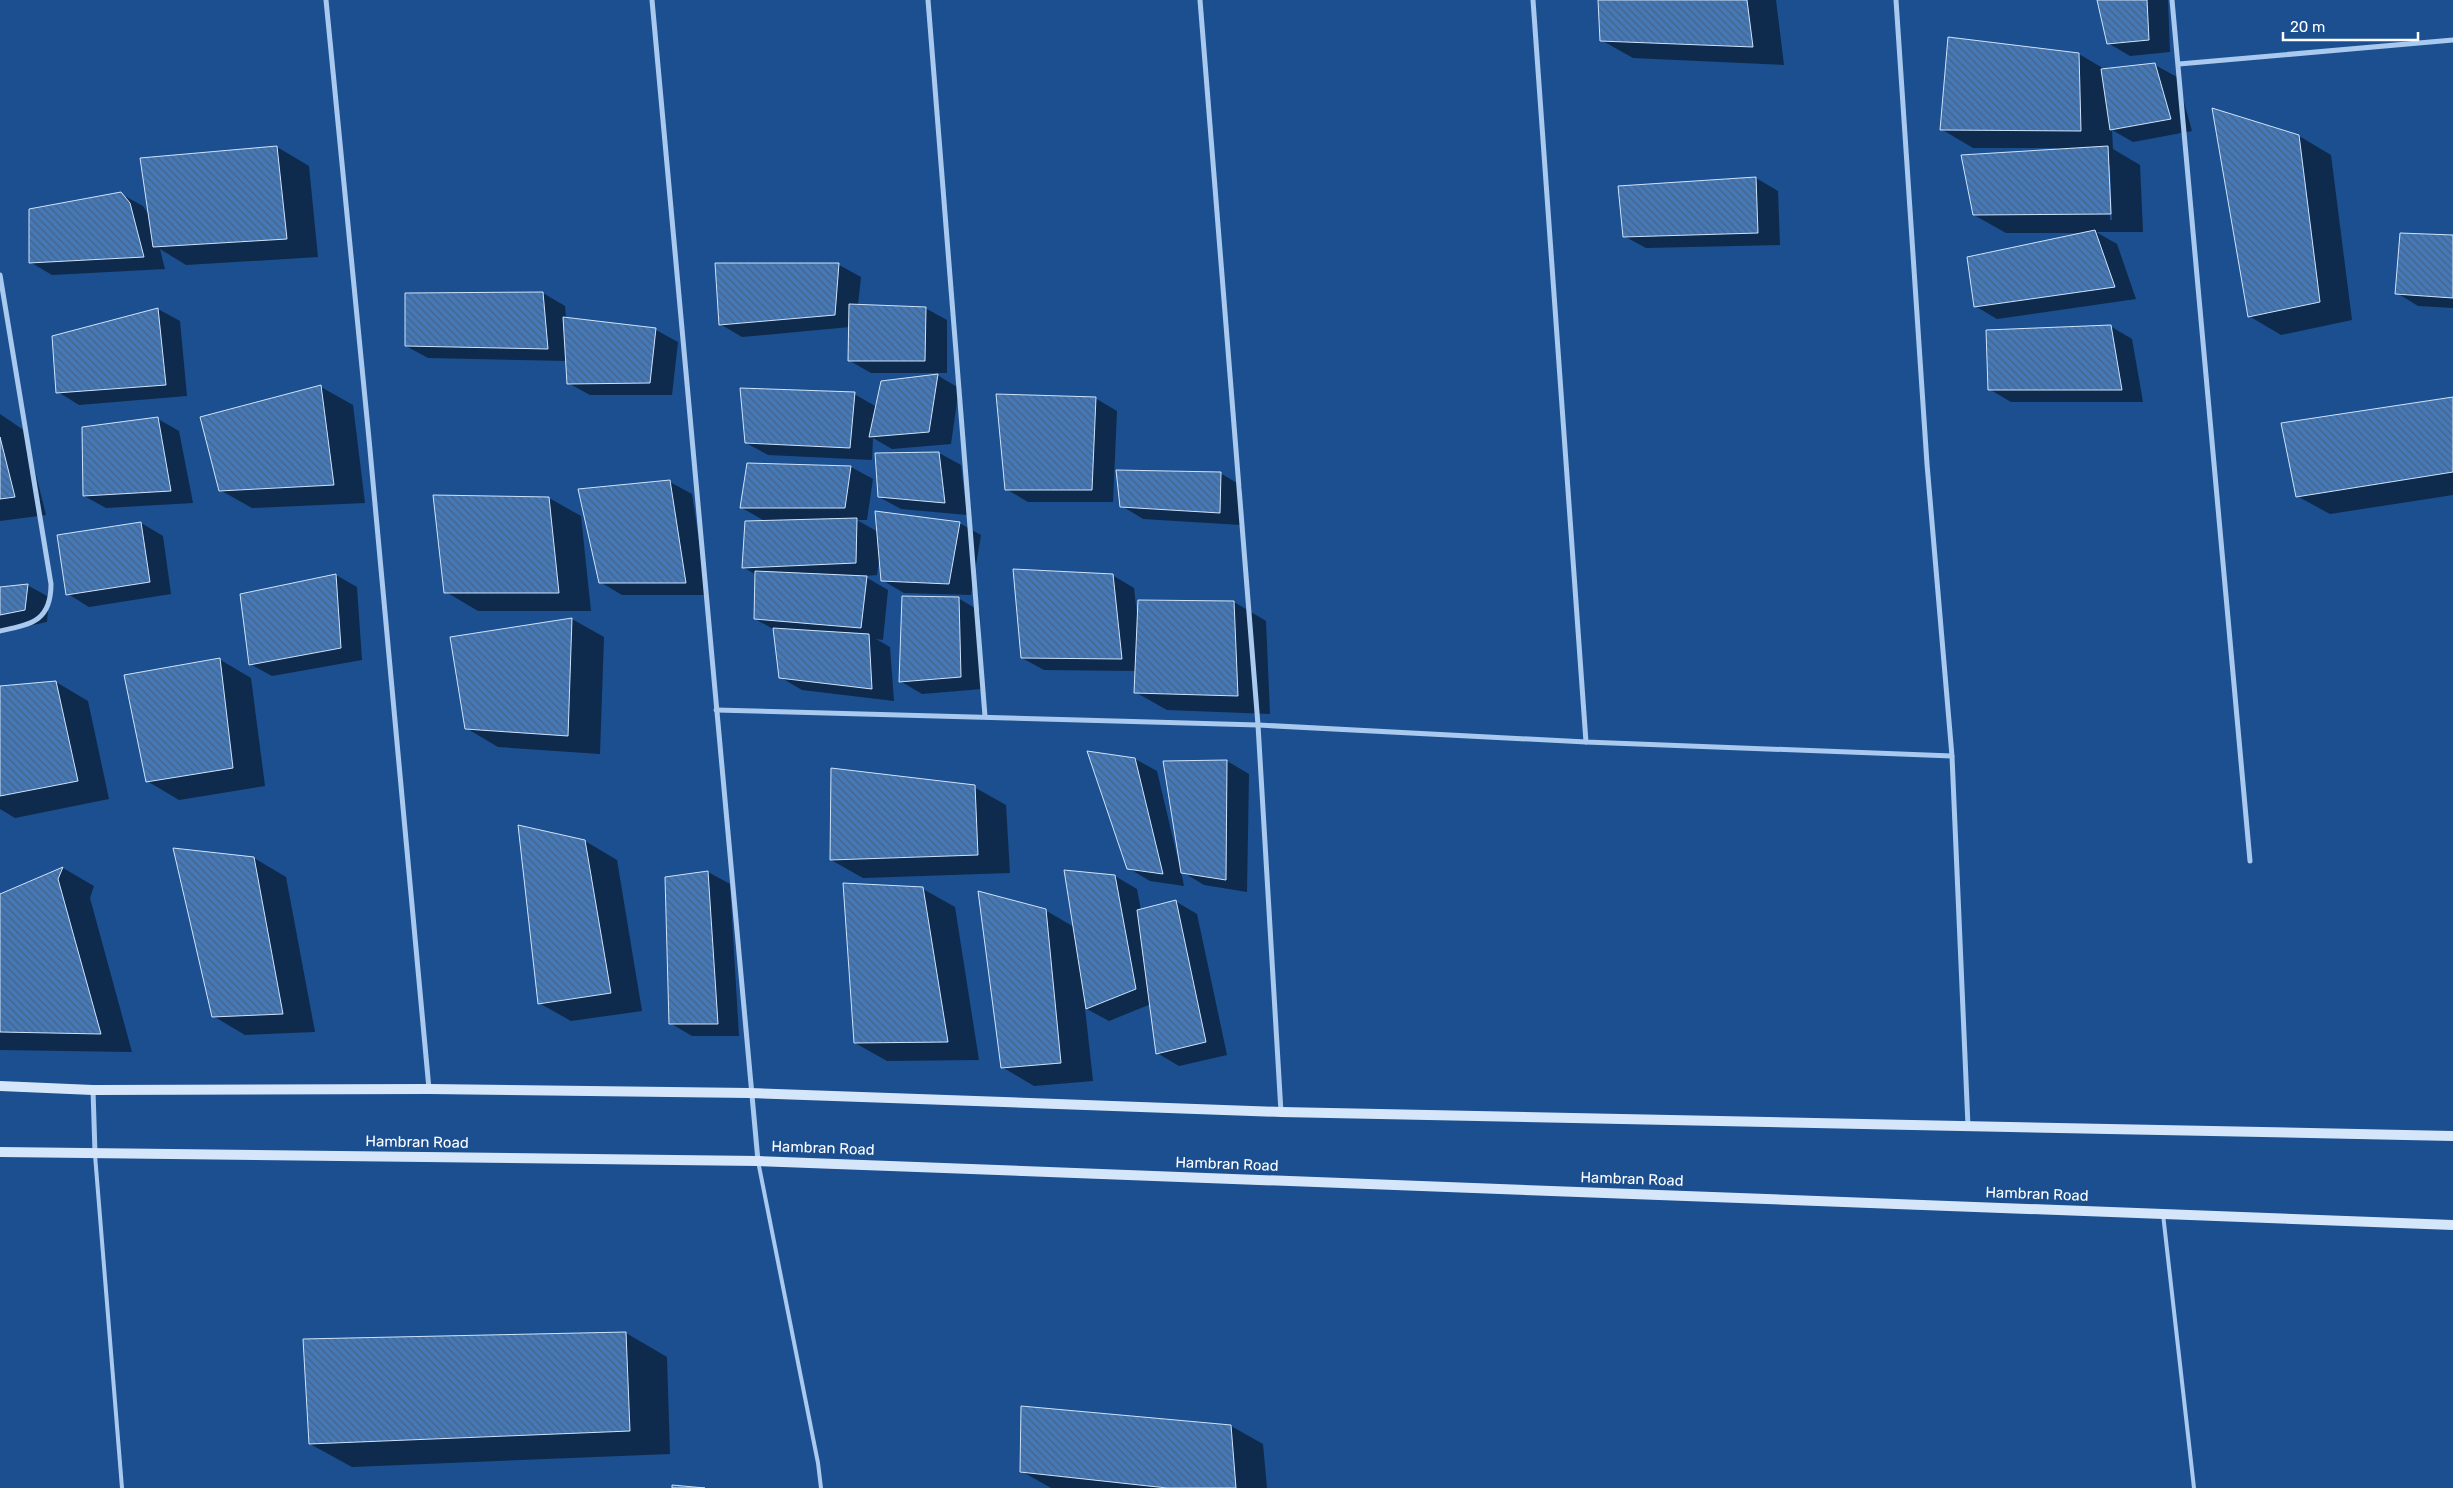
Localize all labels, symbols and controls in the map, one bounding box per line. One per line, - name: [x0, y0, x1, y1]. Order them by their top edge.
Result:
- scale bar: [2283, 10, 2418, 42]
- text: 20 m: [2290, 18, 2325, 36]
- street label: Hambran Road: [365, 1132, 469, 1152]
- street label: Hambran Road: [771, 1137, 875, 1159]
- street label: Hambran Road: [1175, 1153, 1279, 1175]
- street label: Hambran Road: [1580, 1168, 1684, 1190]
- street label: Hambran Road: [1985, 1183, 2089, 1205]

